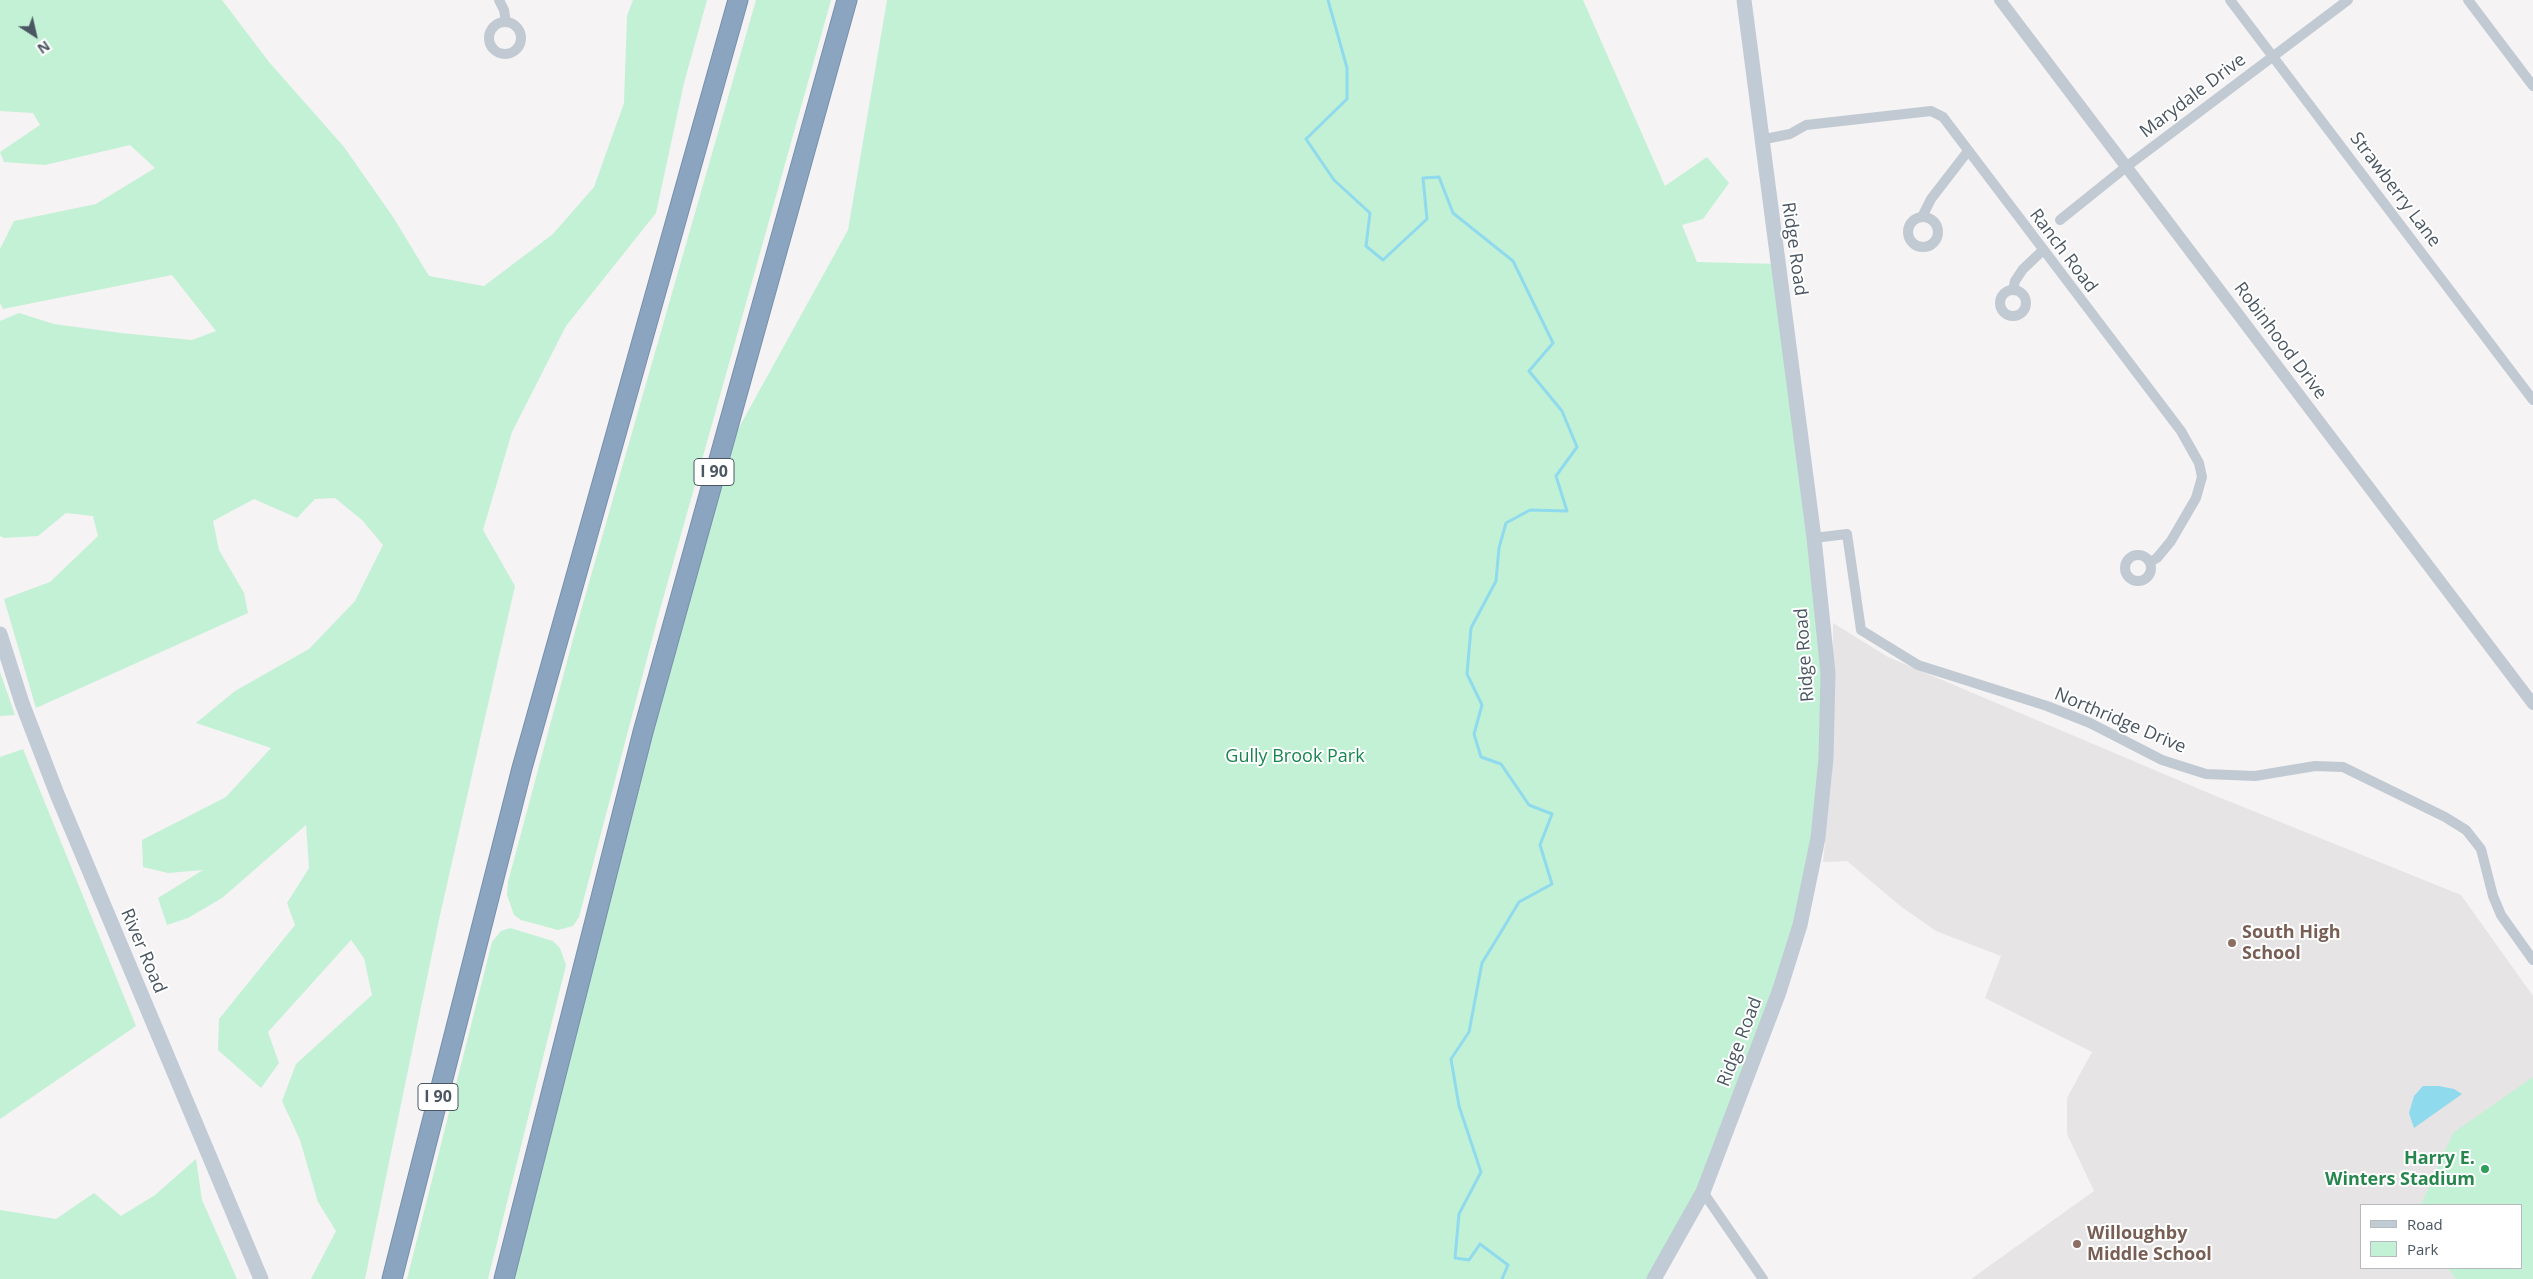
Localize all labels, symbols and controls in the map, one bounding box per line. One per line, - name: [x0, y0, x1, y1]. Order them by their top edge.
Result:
- north arrow: [10, 10, 60, 60]
- text: N: [34, 37, 54, 59]
- street label: Marydale Drive: [2136, 49, 2250, 143]
- street label: Strawberry Lane: [2345, 129, 2445, 251]
- street label: Ridge Road: [1777, 201, 1811, 297]
- street label: Ranch Road: [2024, 205, 2102, 297]
- street label: Robinhood Drive: [2229, 278, 2331, 404]
- road number: I 90: [694, 458, 734, 486]
- street label: Ridge Road: [1791, 607, 1819, 703]
- street label: Northridge Drive: [2051, 684, 2189, 758]
- park label: Gully Brook Park: [1225, 746, 1365, 768]
- street label: River Road: [116, 905, 170, 997]
- place label: South High School: [2242, 922, 2340, 964]
- marker: South High School: [2226, 937, 2238, 949]
- street label: Ridge Road: [1713, 994, 1767, 1090]
- road number: I 90: [418, 1084, 458, 1110]
- place label: Harry E. Winters Stadium: [2325, 1148, 2475, 1190]
- marker: Harry E. Winters Stadium: [2479, 1163, 2491, 1175]
- legend: [2360, 1204, 2523, 1269]
- text: Road: [2407, 1214, 2443, 1234]
- place label: Willoughby Middle School: [2087, 1223, 2212, 1266]
- marker: Willoughby Middle School: [2071, 1238, 2083, 1250]
- text: Park: [2407, 1239, 2438, 1259]

